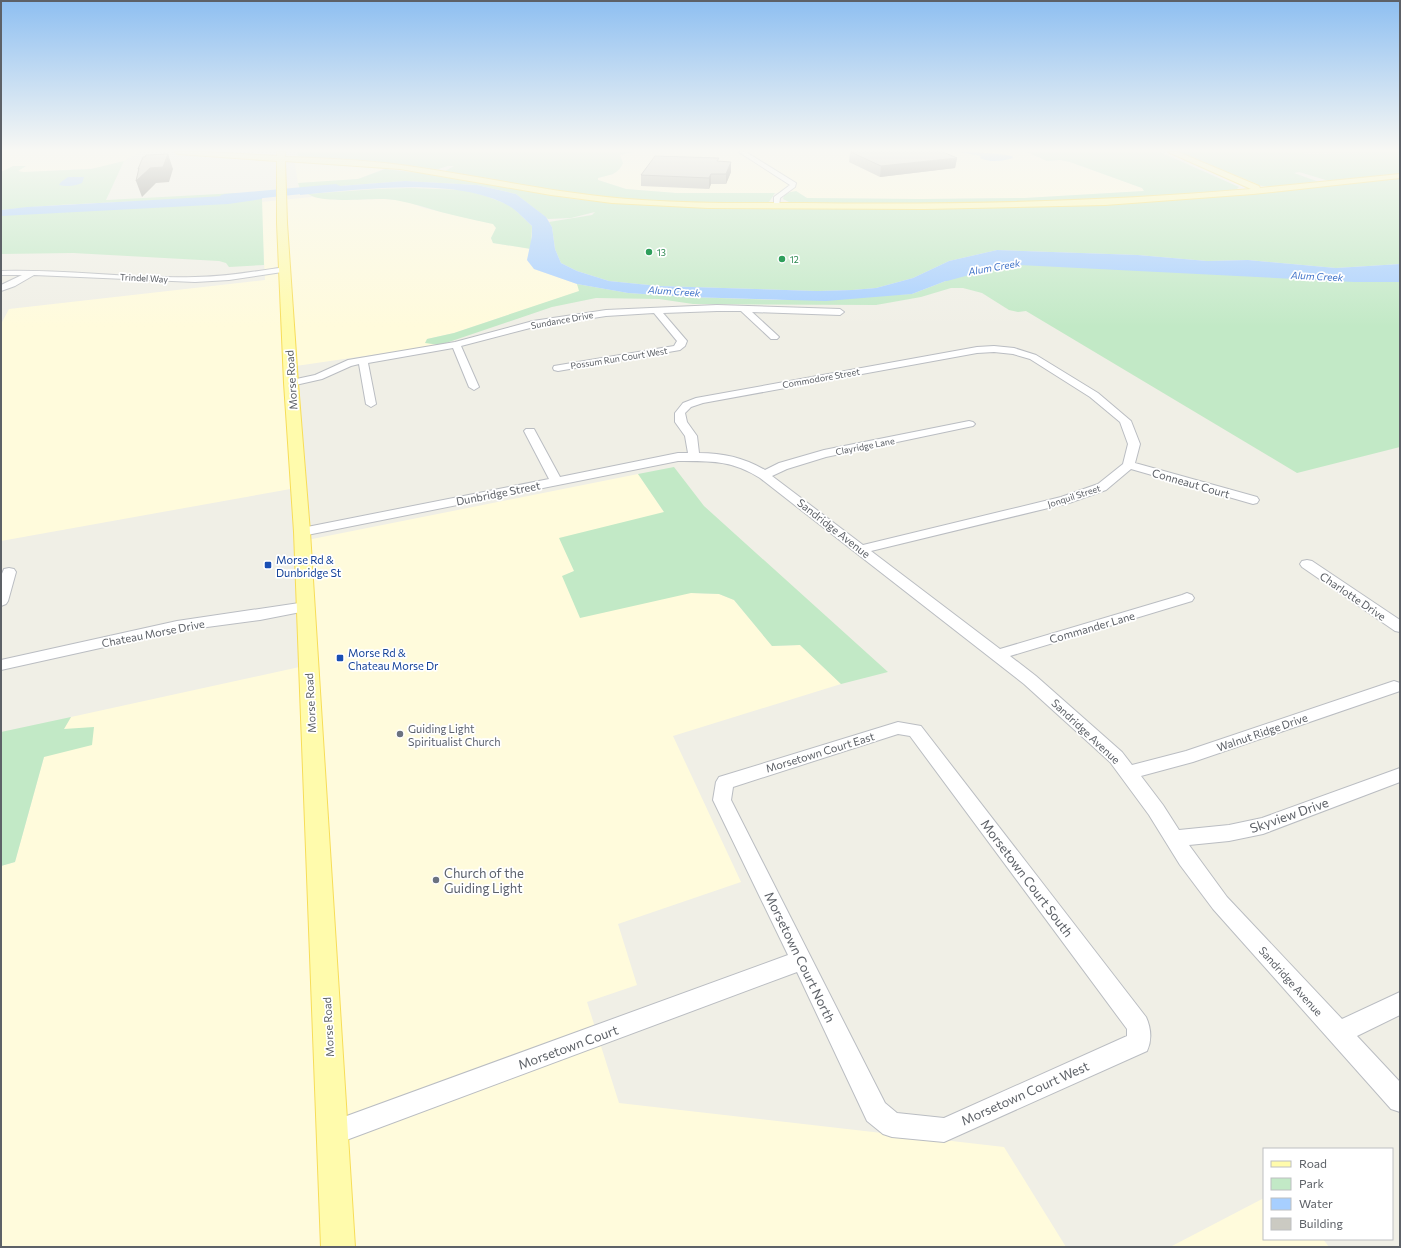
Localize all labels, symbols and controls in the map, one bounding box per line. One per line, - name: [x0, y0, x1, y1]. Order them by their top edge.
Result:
- marker: 13: [644, 247, 654, 257]
- place label: 13: [657, 247, 666, 258]
- marker: 12: [777, 254, 787, 264]
- place label: 12: [790, 254, 799, 265]
- water label: Alum Creek: [966, 256, 1021, 278]
- water label: Alum Creek: [1290, 269, 1344, 283]
- street label: Trindel Way: [120, 271, 169, 285]
- water label: Alum Creek: [646, 283, 701, 299]
- street label: Sundance Drive: [530, 309, 594, 331]
- street label: Possum Run Court West: [570, 345, 669, 371]
- street label: Morse Road: [282, 350, 300, 410]
- street label: Commodore Street: [781, 366, 861, 390]
- street label: Clayridge Lane: [835, 435, 896, 457]
- street label: Conneaut Court: [1151, 466, 1232, 500]
- street label: Dunbridge Street: [455, 478, 542, 508]
- street label: Jonquil Street: [1046, 482, 1102, 510]
- street label: Sandridge Avenue: [795, 496, 873, 561]
- place label: Morse Rd & Dunbridge St: [276, 553, 342, 579]
- marker: Morse Rd & Dunbridge St: [263, 560, 273, 570]
- street label: Charlotte Drive: [1318, 569, 1389, 623]
- street label: Commander Lane: [1048, 609, 1136, 645]
- street label: Chateau Morse Drive: [100, 617, 206, 649]
- place label: Morse Rd & Chateau Morse Dr: [348, 646, 439, 672]
- marker: Morse Rd & Chateau Morse Dr: [335, 653, 345, 663]
- street label: Morse Road: [302, 673, 318, 733]
- street label: Sandridge Avenue: [1049, 696, 1123, 766]
- street label: Walnut Ridge Drive: [1215, 710, 1309, 754]
- place label: Guiding Light Spiritualist Church: [408, 722, 501, 748]
- marker: Guiding Light Spiritualist Church: [395, 729, 405, 739]
- street label: Morsetown Court East: [764, 729, 876, 775]
- street label: Skyview Drive: [1247, 794, 1331, 836]
- street label: Morsetown Court South: [977, 816, 1077, 940]
- place label: Church of the Guiding Light: [444, 865, 524, 896]
- marker: Church of the Guiding Light: [431, 875, 441, 885]
- street label: Morsetown Court North: [761, 889, 839, 1025]
- street label: Sandridge Avenue: [1256, 944, 1326, 1019]
- street label: Morse Road: [320, 997, 336, 1057]
- street label: Morsetown Court: [516, 1021, 620, 1073]
- street label: Morsetown Court West: [959, 1058, 1091, 1128]
- legend: [1263, 1148, 1393, 1240]
- text: Road: [1299, 1156, 1327, 1170]
- text: Park: [1299, 1176, 1325, 1190]
- text: Water: [1299, 1196, 1333, 1210]
- text: Building: [1299, 1216, 1343, 1230]

